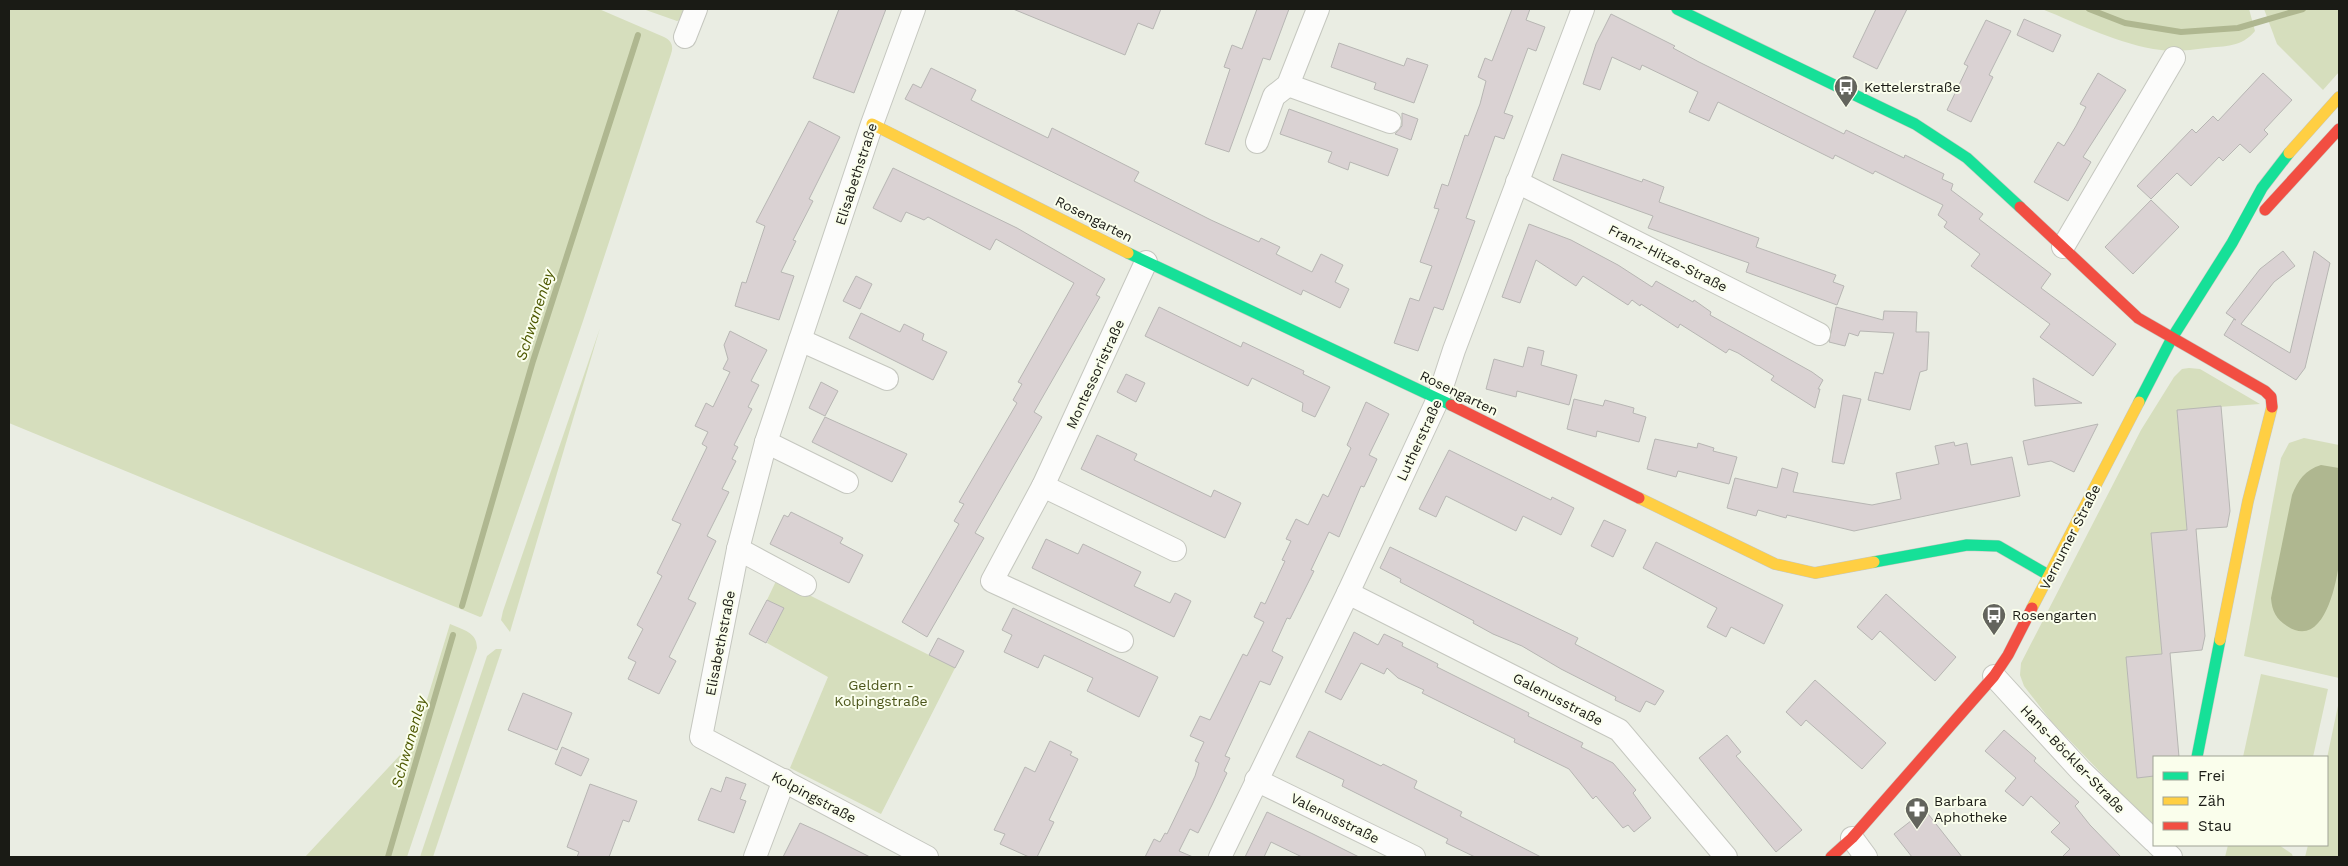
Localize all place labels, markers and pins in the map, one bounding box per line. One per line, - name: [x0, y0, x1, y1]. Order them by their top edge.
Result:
- bus stop icon: Kettelerstraße: [1833, 74, 1859, 108]
- place label: Kettelerstraße: [1864, 79, 1961, 95]
- bus stop icon: Rosengarten: [1981, 602, 2007, 636]
- place label: Rosengarten: [2012, 607, 2097, 623]
- place label: Barbara Aphotheke: [1934, 793, 2007, 825]
- pharmacy icon: Barbara Aphotheke: [1904, 796, 1930, 830]

